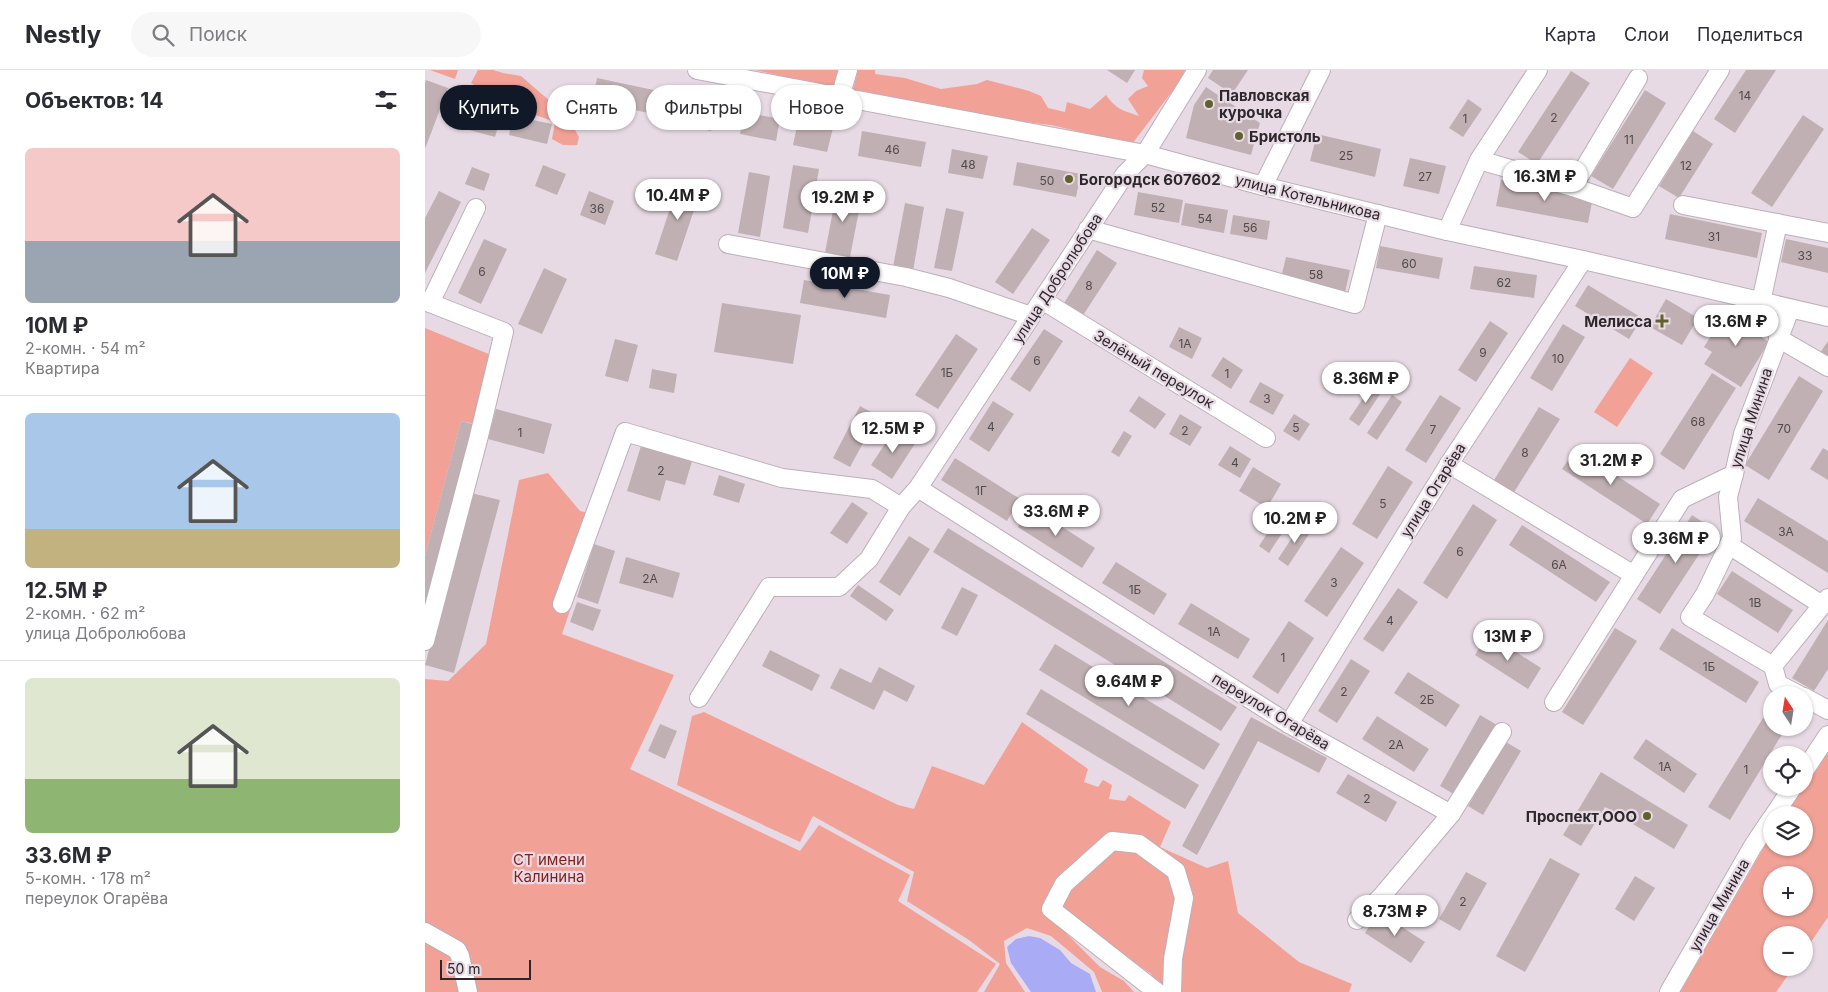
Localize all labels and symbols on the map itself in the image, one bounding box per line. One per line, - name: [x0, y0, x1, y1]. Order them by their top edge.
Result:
- place label: Павловская курочка: [1219, 86, 1309, 122]
- house number: 14: [1739, 88, 1752, 103]
- marker: Павловская курочка: [1203, 98, 1215, 110]
- house number: 2: [1550, 110, 1558, 125]
- house number: 1: [1463, 111, 1467, 126]
- place label: Бристоль: [1249, 127, 1321, 146]
- marker: Бристоль: [1233, 130, 1245, 142]
- house number: 11: [1624, 132, 1634, 147]
- house number: 46: [884, 142, 900, 157]
- house number: 25: [1339, 148, 1353, 163]
- house number: 48: [960, 157, 976, 172]
- house number: 12: [1680, 158, 1692, 173]
- pin: 16.3M ₽: [1499, 160, 1591, 202]
- house number: 27: [1418, 169, 1432, 184]
- place label: Богородск 607602: [1079, 170, 1221, 189]
- street label: улица Котельникова: [1233, 170, 1383, 224]
- house number: 50: [1040, 173, 1054, 188]
- marker: Богородск 607602: [1063, 173, 1075, 185]
- pin: 10.4M ₽: [632, 178, 724, 221]
- pin: 19.2M ₽: [797, 180, 889, 223]
- house number: 52: [1151, 200, 1165, 215]
- house number: 36: [590, 201, 604, 216]
- street label: улица Добролюбова: [1008, 209, 1106, 347]
- house number: 54: [1197, 211, 1213, 226]
- house number: 56: [1243, 220, 1257, 235]
- house number: 31: [1708, 229, 1720, 244]
- house number: 33: [1798, 248, 1812, 263]
- pin: 10M ₽: [810, 256, 880, 299]
- house number: 60: [1401, 256, 1417, 271]
- house number: 6: [478, 264, 486, 279]
- house number: 58: [1309, 267, 1323, 282]
- house number: 62: [1497, 275, 1511, 290]
- house number: 8: [1085, 278, 1093, 293]
- pin: 13.6M ₽: [1690, 304, 1782, 347]
- place label: Мелисса: [1584, 312, 1652, 331]
- marker: Мелисса: [1656, 315, 1668, 327]
- street label: Зелёный переулок: [1090, 326, 1218, 412]
- house number: 1А: [1178, 336, 1192, 351]
- house number: 9: [1479, 345, 1487, 360]
- house number: 10: [1552, 351, 1564, 366]
- house number: 6: [1033, 353, 1041, 368]
- pin: 8.36M ₽: [1320, 362, 1412, 404]
- house number: 1Б: [941, 365, 954, 380]
- street label: улица Минина: [1726, 365, 1776, 471]
- house number: 1: [1225, 366, 1229, 381]
- house number: 3: [1263, 391, 1271, 406]
- pin: 12.5M ₽: [847, 412, 939, 454]
- house number: 68: [1691, 414, 1705, 429]
- house number: 4: [987, 419, 995, 434]
- house number: 5: [1292, 420, 1300, 435]
- house number: 70: [1777, 421, 1791, 436]
- house number: 7: [1430, 422, 1437, 437]
- house number: 2: [1181, 423, 1189, 438]
- house number: 1: [518, 425, 522, 440]
- street label: улица Огарёва: [1396, 439, 1470, 541]
- pin: 31.2M ₽: [1565, 444, 1657, 486]
- house number: 8: [1521, 445, 1529, 460]
- house number: 4: [1231, 455, 1239, 470]
- house number: 2: [657, 463, 665, 478]
- house number: 1Г: [975, 483, 987, 498]
- pin: 33.6M ₽: [1010, 494, 1102, 537]
- house number: 5: [1379, 496, 1387, 511]
- pin: 10.2M ₽: [1249, 502, 1341, 544]
- pin: 9.36M ₽: [1630, 522, 1722, 564]
- house number: 3А: [1778, 524, 1794, 539]
- house number: 6: [1456, 544, 1464, 559]
- house number: 6А: [1551, 557, 1567, 572]
- house number: 2А: [642, 571, 658, 586]
- house number: 3: [1330, 575, 1338, 590]
- house number: 1Б: [1129, 582, 1142, 597]
- house number: 1В: [1749, 595, 1762, 610]
- house number: 4: [1386, 613, 1394, 628]
- pin: 13M ₽: [1473, 620, 1543, 662]
- house number: 1А: [1207, 624, 1221, 639]
- house number: 1: [1281, 650, 1285, 665]
- house number: 1Б: [1703, 659, 1716, 674]
- pin: 9.64M ₽: [1083, 664, 1175, 707]
- street label: переулок Огарёва: [1209, 668, 1333, 754]
- house number: 2: [1340, 684, 1348, 699]
- north arrow: [1763, 686, 1813, 736]
- house number: 2Б: [1419, 692, 1435, 707]
- house number: 2А: [1388, 737, 1404, 752]
- house number: 1А: [1658, 759, 1672, 774]
- house number: 1: [1744, 762, 1748, 777]
- house number: 2: [1363, 791, 1371, 806]
- place label: Проспект,ООО: [1526, 807, 1637, 826]
- marker: Проспект,ООО: [1641, 810, 1653, 822]
- park label: СТ имени Калинина: [513, 850, 585, 886]
- street label: улица Минина: [1685, 855, 1753, 955]
- pin: 8.73M ₽: [1349, 894, 1441, 937]
- house number: 2: [1459, 894, 1467, 909]
- scale bar: [440, 957, 531, 980]

